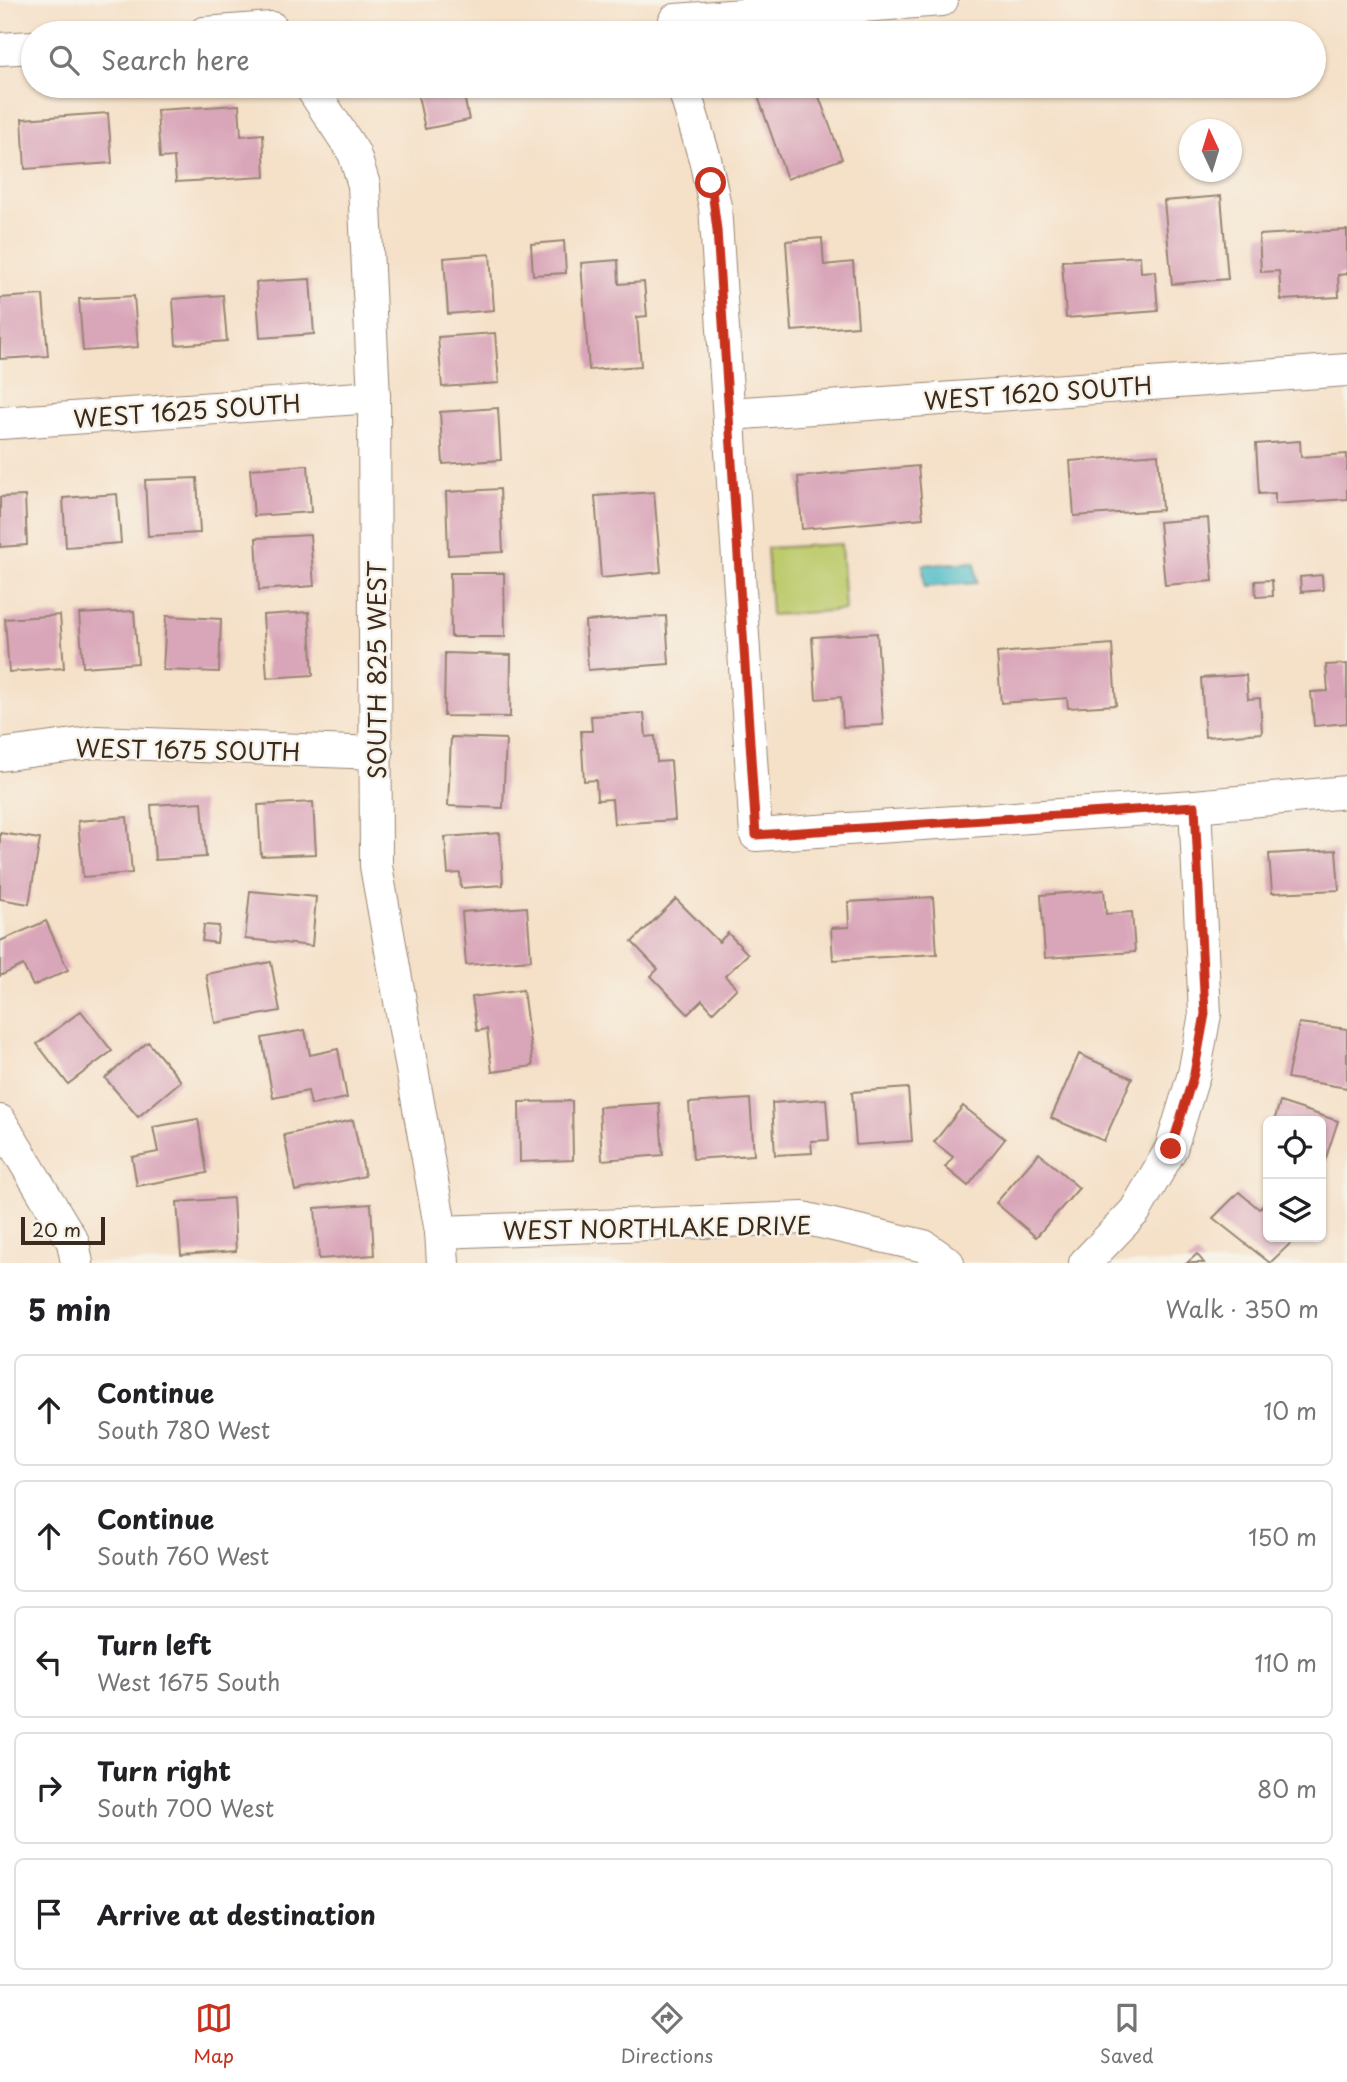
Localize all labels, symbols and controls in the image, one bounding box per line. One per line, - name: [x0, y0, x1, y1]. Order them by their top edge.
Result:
- search box: [21, 21, 1326, 98]
- text: Search here: [101, 40, 250, 79]
- icon: search: [45, 41, 83, 79]
- north arrow: [1179, 119, 1242, 182]
- route start: [695, 167, 726, 198]
- street label: WEST 1620 SOUTH: [923, 366, 1153, 418]
- street label: WEST 1625 SOUTH: [72, 384, 302, 436]
- street label: SOUTH 825 WEST: [358, 560, 394, 779]
- street label: WEST 1675 SOUTH: [75, 729, 301, 769]
- map controls: [1263, 1116, 1326, 1242]
- button: locate: [1263, 1116, 1326, 1179]
- route end: [1155, 1133, 1186, 1164]
- button: layers: [1263, 1179, 1326, 1242]
- street label: WEST NORTHLAKE DRIVE: [502, 1206, 812, 1248]
- scale bar: [21, 1214, 105, 1246]
- text: 20 m: [32, 1215, 81, 1243]
- text: 5 min: [28, 1286, 111, 1331]
- text: Walk · 350 m: [1166, 1291, 1319, 1326]
- text: Continue: [97, 1373, 214, 1412]
- icon: ahead: [30, 1391, 68, 1429]
- text: 10 m: [1263, 1393, 1317, 1428]
- text: South 780 West: [97, 1412, 270, 1447]
- text: Continue: [97, 1499, 214, 1538]
- icon: ahead: [30, 1517, 68, 1555]
- text: 150 m: [1248, 1519, 1317, 1554]
- text: South 760 West: [97, 1538, 269, 1573]
- text: Turn left: [97, 1625, 212, 1664]
- icon: left: [30, 1643, 68, 1681]
- text: 110 m: [1255, 1645, 1317, 1680]
- text: West 1675 South: [97, 1664, 280, 1699]
- text: Turn right: [97, 1751, 231, 1790]
- icon: right: [30, 1769, 68, 1807]
- text: 80 m: [1257, 1771, 1317, 1806]
- text: South 700 West: [97, 1790, 274, 1825]
- icon: arrive: [30, 1895, 68, 1933]
- text: Arrive at destination: [97, 1895, 376, 1934]
- tab: Map: [193, 1999, 234, 2069]
- tab: Directions: [621, 1999, 713, 2069]
- tab: Saved: [1100, 1999, 1154, 2069]

